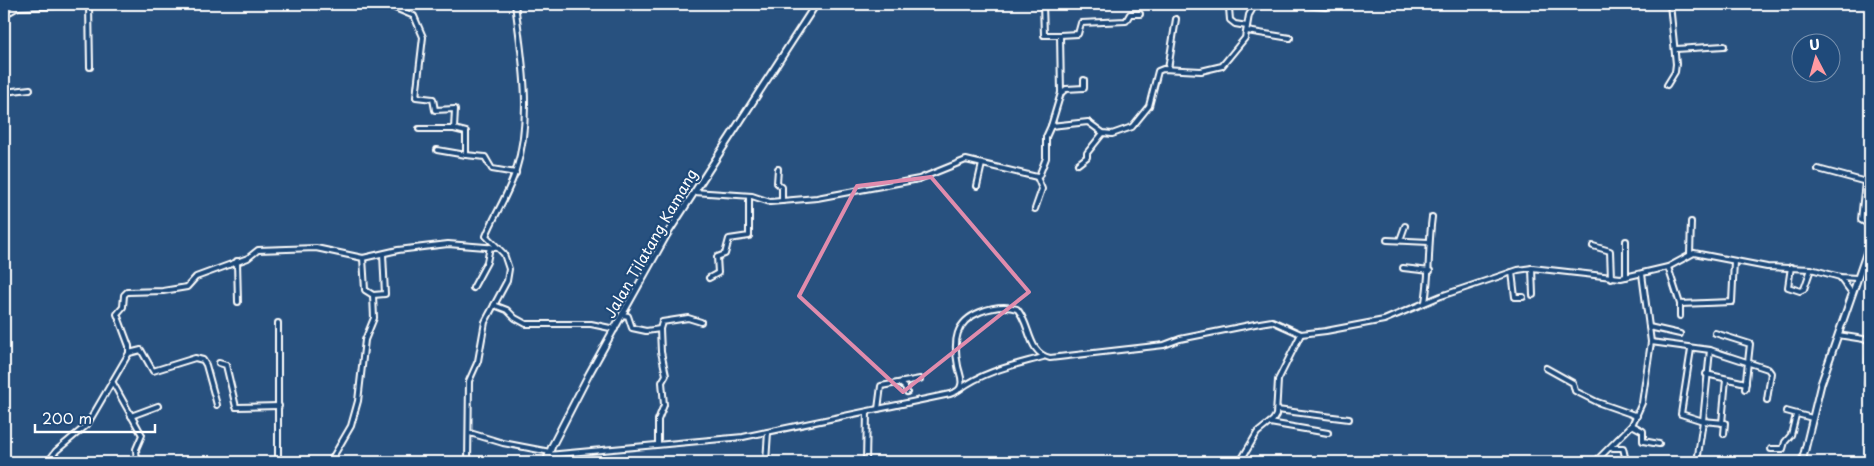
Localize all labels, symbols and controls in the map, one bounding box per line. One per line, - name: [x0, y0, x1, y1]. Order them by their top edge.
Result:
- north arrow: [1792, 32, 1842, 82]
- text: U: [1808, 34, 1821, 56]
- street label: Jalan Tilatang Kamang: [598, 164, 702, 322]
- scale bar: [35, 401, 155, 433]
- text: 200 m: [42, 406, 92, 429]

